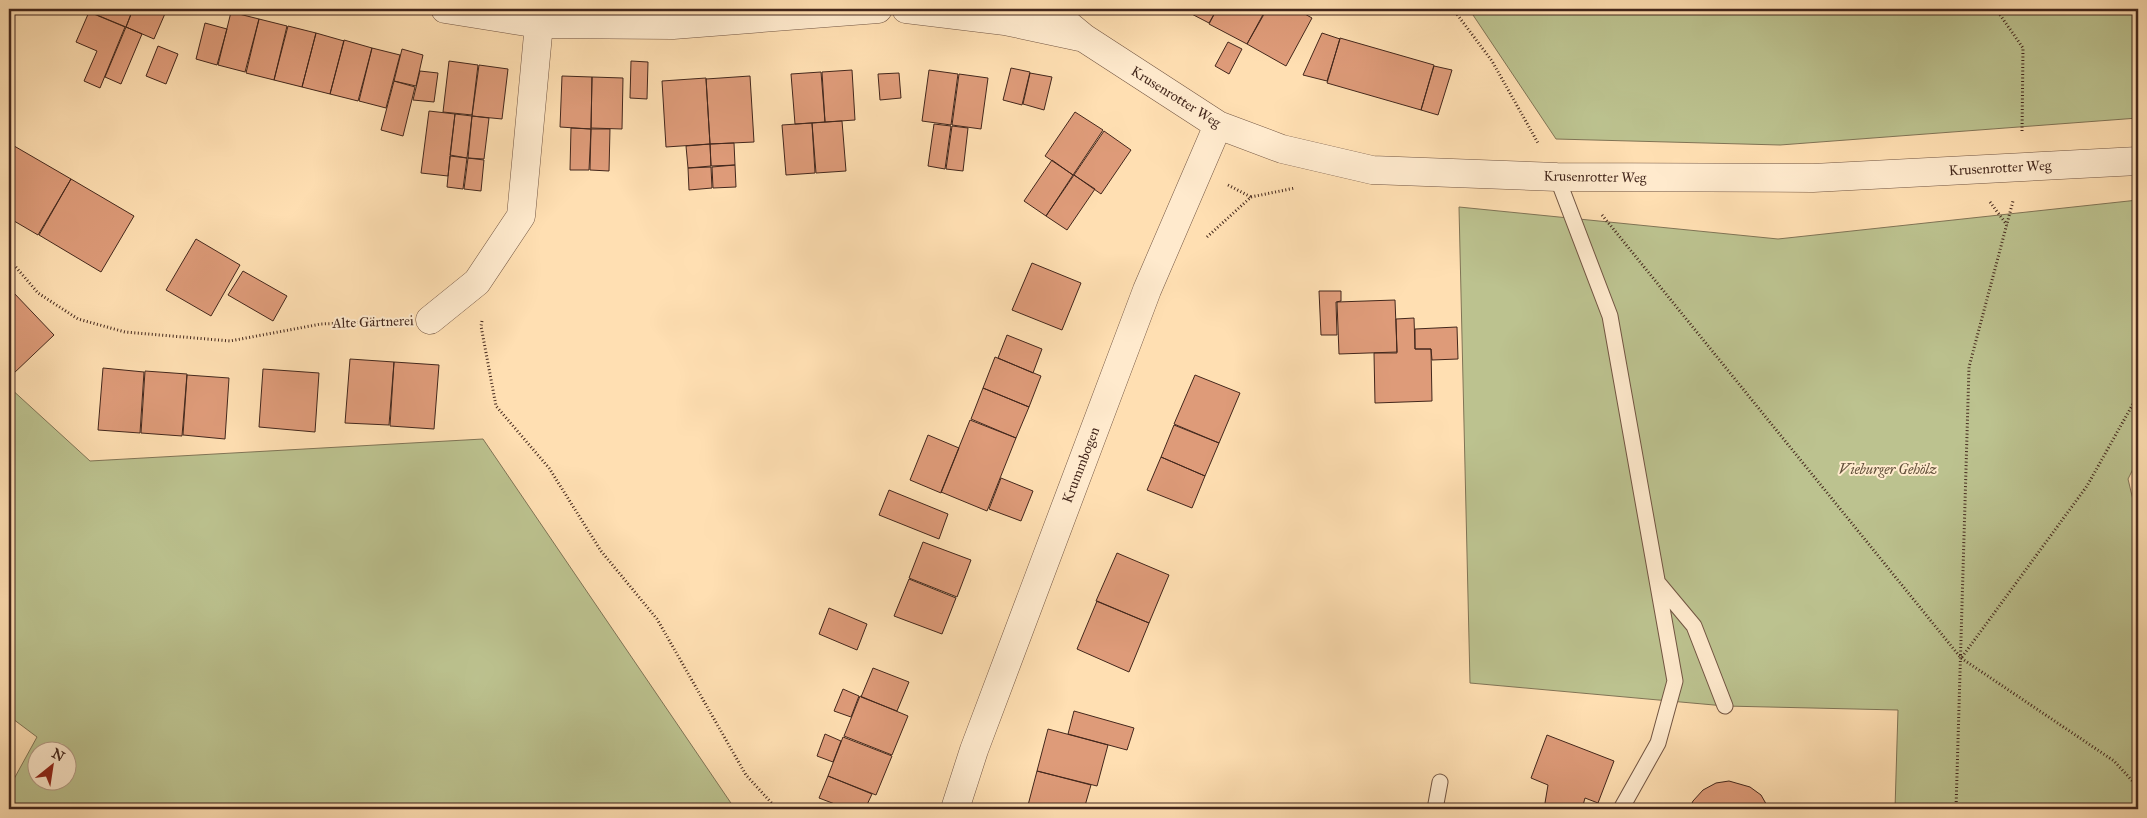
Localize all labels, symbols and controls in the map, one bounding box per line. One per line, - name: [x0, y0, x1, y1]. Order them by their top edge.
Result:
- street label: Krusenrotter Weg: [1128, 63, 1224, 132]
- street label: Krusenrotter Weg: [1948, 157, 2052, 179]
- street label: Krusenrotter Weg: [1544, 168, 1647, 186]
- street label: Alte Gärtnerei: [331, 312, 414, 332]
- street label: Krummbogen: [1059, 424, 1103, 505]
- park label: Vieburger Gehölz: [1839, 461, 1937, 478]
- north arrow: [28, 740, 78, 790]
- text: N: [49, 745, 68, 766]

